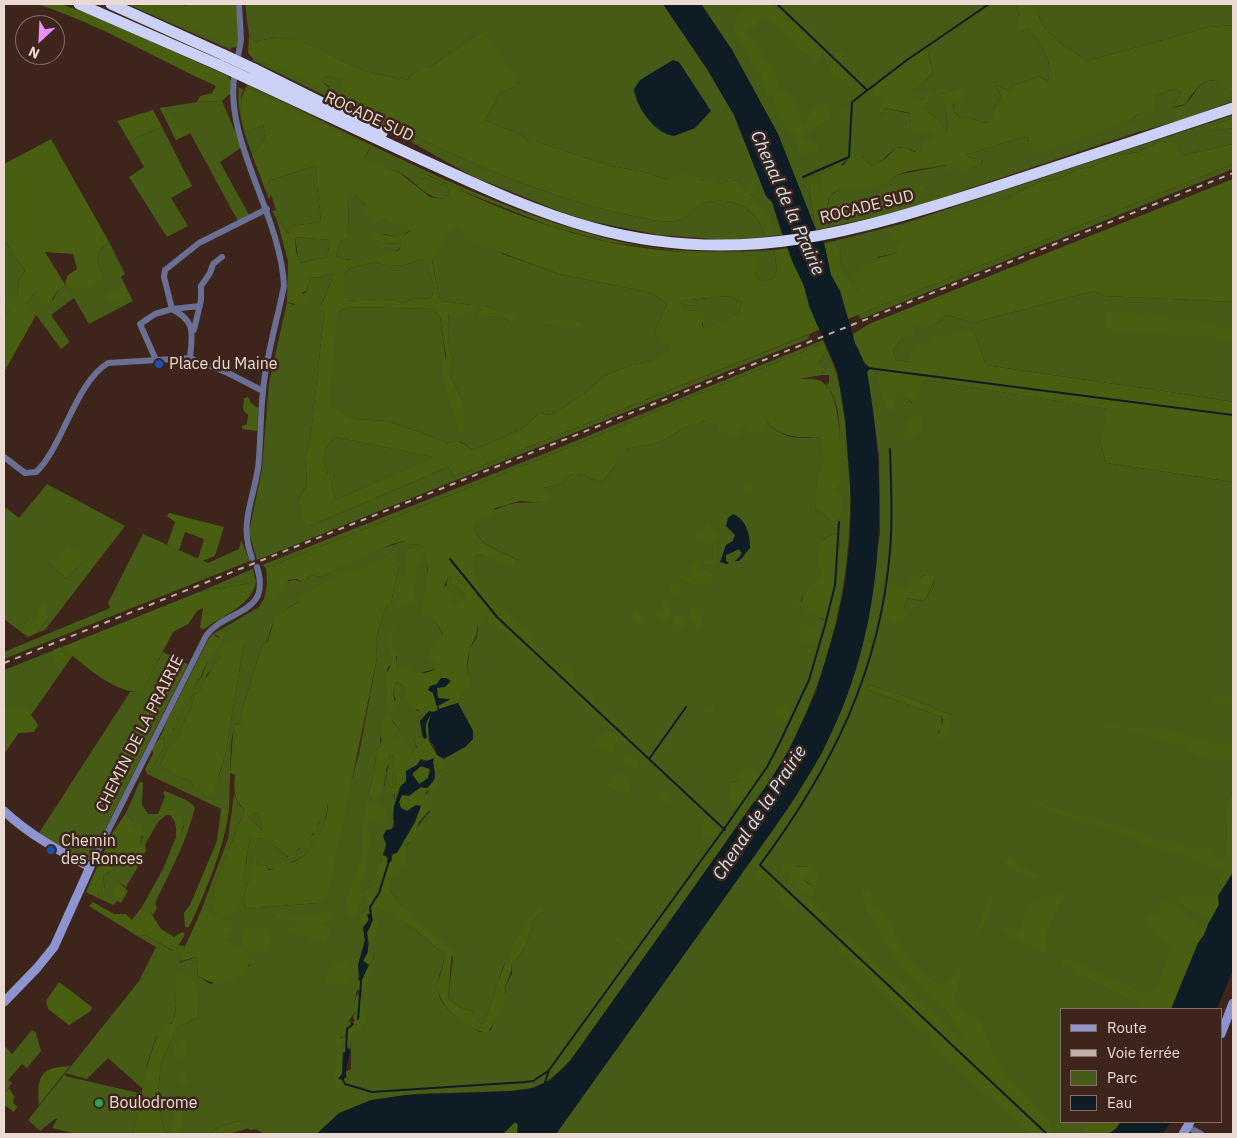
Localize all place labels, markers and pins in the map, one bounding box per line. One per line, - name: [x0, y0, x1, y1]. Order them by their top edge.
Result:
- place label: Place du Maine: [169, 354, 278, 374]
- marker: Place du Maine: [153, 358, 165, 370]
- place label: Chemin des Ronces: [61, 831, 143, 869]
- marker: Chemin des Ronces: [45, 844, 57, 856]
- place label: Boulodrome: [109, 1093, 198, 1113]
- marker: Boulodrome: [93, 1097, 105, 1109]

